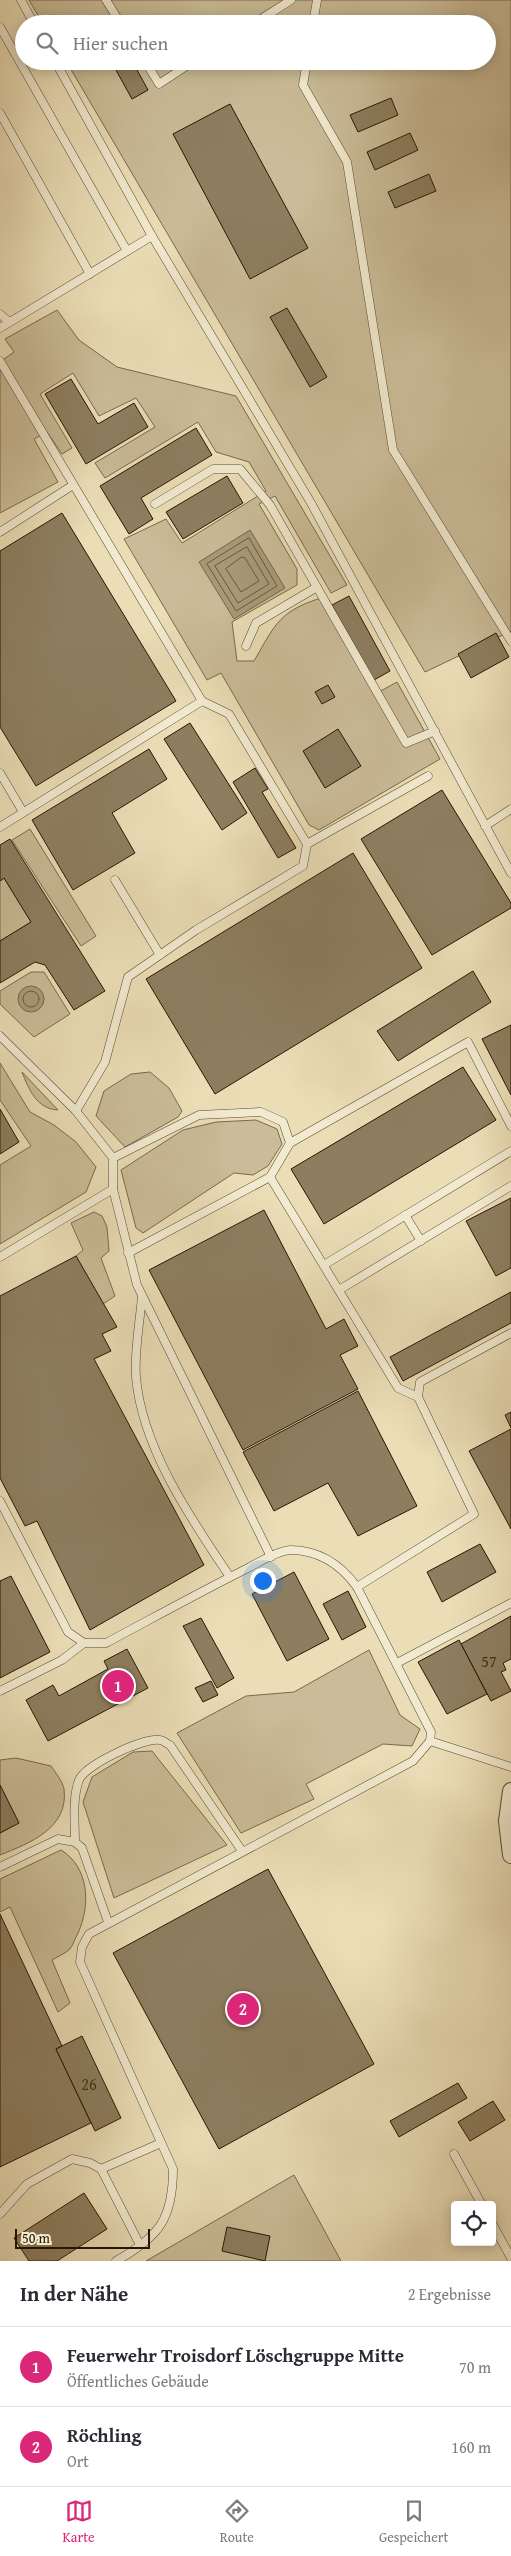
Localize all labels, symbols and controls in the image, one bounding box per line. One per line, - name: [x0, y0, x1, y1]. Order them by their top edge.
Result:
- search box: [15, 15, 496, 70]
- icon: search: [33, 29, 61, 57]
- text: Hier suchen: [73, 29, 168, 57]
- your location: [250, 1568, 276, 1594]
- house number: 57: [481, 1649, 497, 1673]
- pin: 1: [102, 1667, 134, 1705]
- pin: 2: [227, 1990, 259, 2028]
- house number: 26: [81, 2072, 97, 2096]
- map controls: [451, 2201, 496, 2246]
- button: locate: [451, 2201, 496, 2246]
- scale bar: [15, 2226, 150, 2249]
- text: 50 m: [22, 2228, 50, 2248]
- text: In der Nähe: [20, 2278, 128, 2309]
- text: 2 Ergebnisse: [408, 2282, 491, 2306]
- text: Feuerwehr Troisdorf Löschgruppe Mitte: [67, 2341, 404, 2369]
- text: 1: [32, 2355, 40, 2379]
- text: 70 m: [459, 2355, 491, 2379]
- text: Öffentliches Gebäude: [67, 2369, 209, 2393]
- text: Röchling: [67, 2421, 142, 2449]
- text: 2: [32, 2435, 40, 2459]
- text: 160 m: [451, 2435, 491, 2459]
- text: Ort: [67, 2449, 89, 2473]
- tab: Karte: [62, 2497, 95, 2547]
- tab: Route: [220, 2497, 254, 2547]
- tab: Gespeichert: [379, 2497, 448, 2547]

